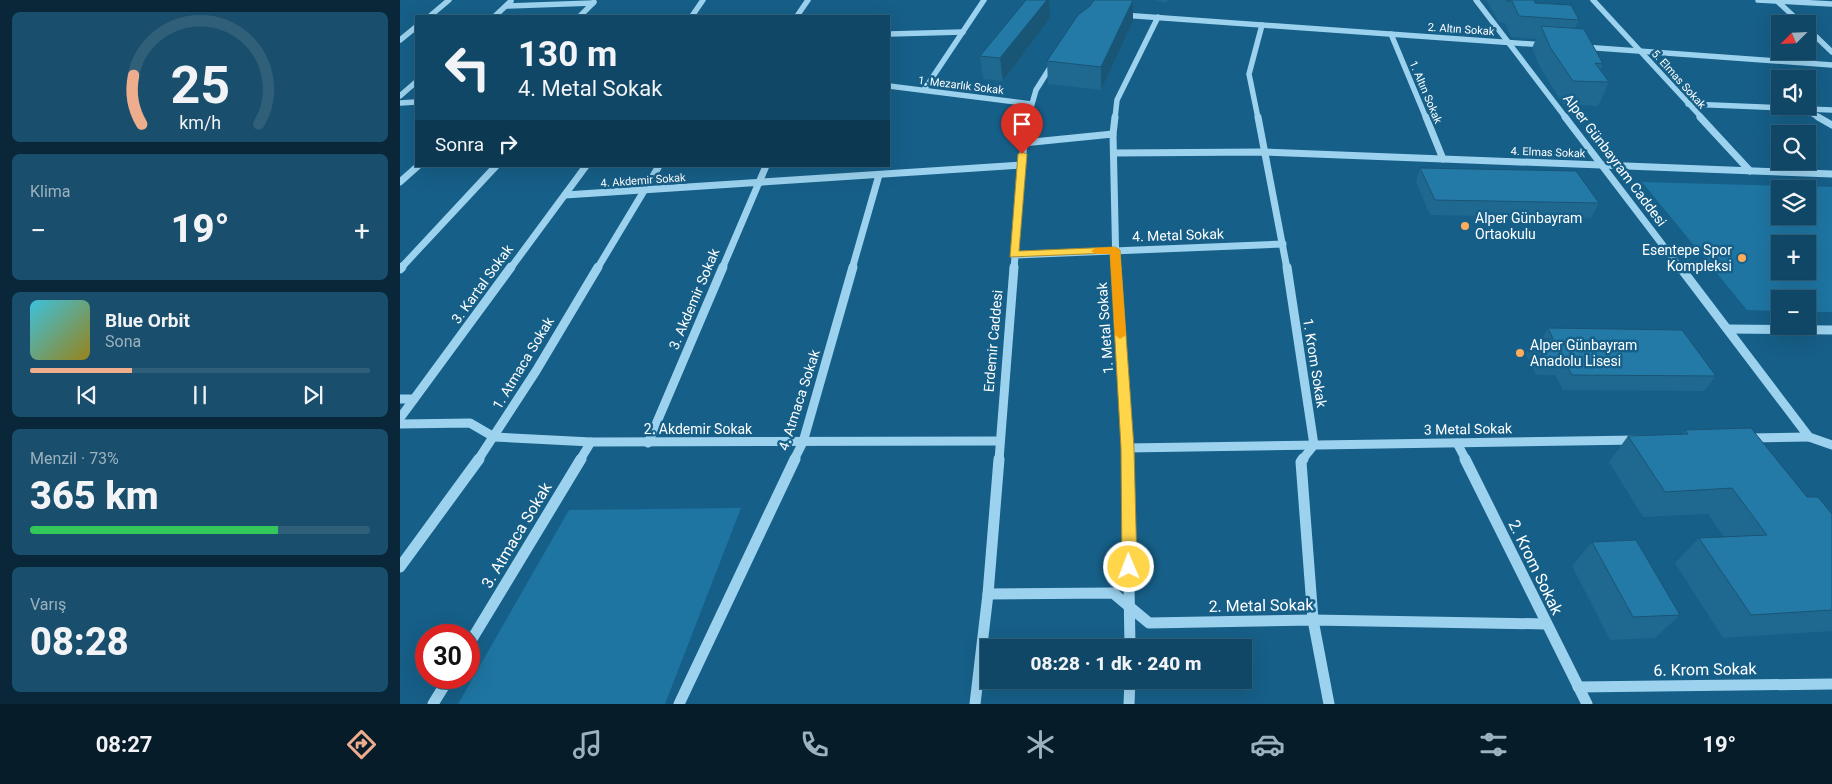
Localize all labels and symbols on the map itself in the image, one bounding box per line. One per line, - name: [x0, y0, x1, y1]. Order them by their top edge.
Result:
- north arrow: [1771, 15, 1816, 60]
- street label: 2. Altın Sokak: [1427, 21, 1495, 38]
- street label: 5. Elmas Sokak: [1649, 47, 1709, 112]
- street label: 1. Altın Sokak: [1407, 59, 1445, 126]
- street label: 1. Mezarlık Sokak: [917, 74, 1005, 97]
- street label: Alper Günbayram Caddesi: [1560, 91, 1670, 229]
- pin: [1001, 103, 1043, 154]
- street label: 4. Elmas Sokak: [1510, 145, 1586, 160]
- street label: 4. Akdemir Sokak: [600, 171, 686, 190]
- place label: Alper Günbayram Ortaokulu: [1475, 210, 1582, 242]
- marker: Alper Günbayram Ortaokulu: [1459, 220, 1471, 232]
- street label: 4. Metal Sokak: [1132, 225, 1225, 245]
- street label: 3. Kartal Sokak: [448, 241, 517, 327]
- place label: Esentepe Spor Kompleksi: [1642, 242, 1732, 274]
- street label: 3. Akdemir Sokak: [665, 245, 723, 352]
- marker: Esentepe Spor Kompleksi: [1736, 252, 1748, 264]
- street label: 1. Metal Sokak: [1094, 281, 1116, 374]
- street label: Erdemir Caddesi: [981, 289, 1005, 393]
- street label: 1. Atmaca Sokak: [489, 313, 557, 412]
- street label: 1. Krom Sokak: [1300, 317, 1330, 410]
- place label: Alper Günbayram Anadolu Lisesi: [1530, 337, 1637, 369]
- street label: 4. Atmaca Sokak: [775, 347, 823, 452]
- marker: Alper Günbayram Anadolu Lisesi: [1514, 347, 1526, 359]
- street label: 3 Metal Sokak: [1424, 420, 1513, 438]
- street label: 2. Akdemir Sokak: [644, 421, 753, 437]
- street label: 3. Atmaca Sokak: [477, 478, 556, 592]
- street label: 2. Krom Sokak: [1504, 517, 1567, 619]
- position arrow: [1102, 540, 1154, 592]
- street label: 2. Metal Sokak: [1208, 595, 1315, 616]
- speed limit sign: 30: [415, 624, 480, 689]
- street label: 6. Krom Sokak: [1653, 659, 1758, 680]

